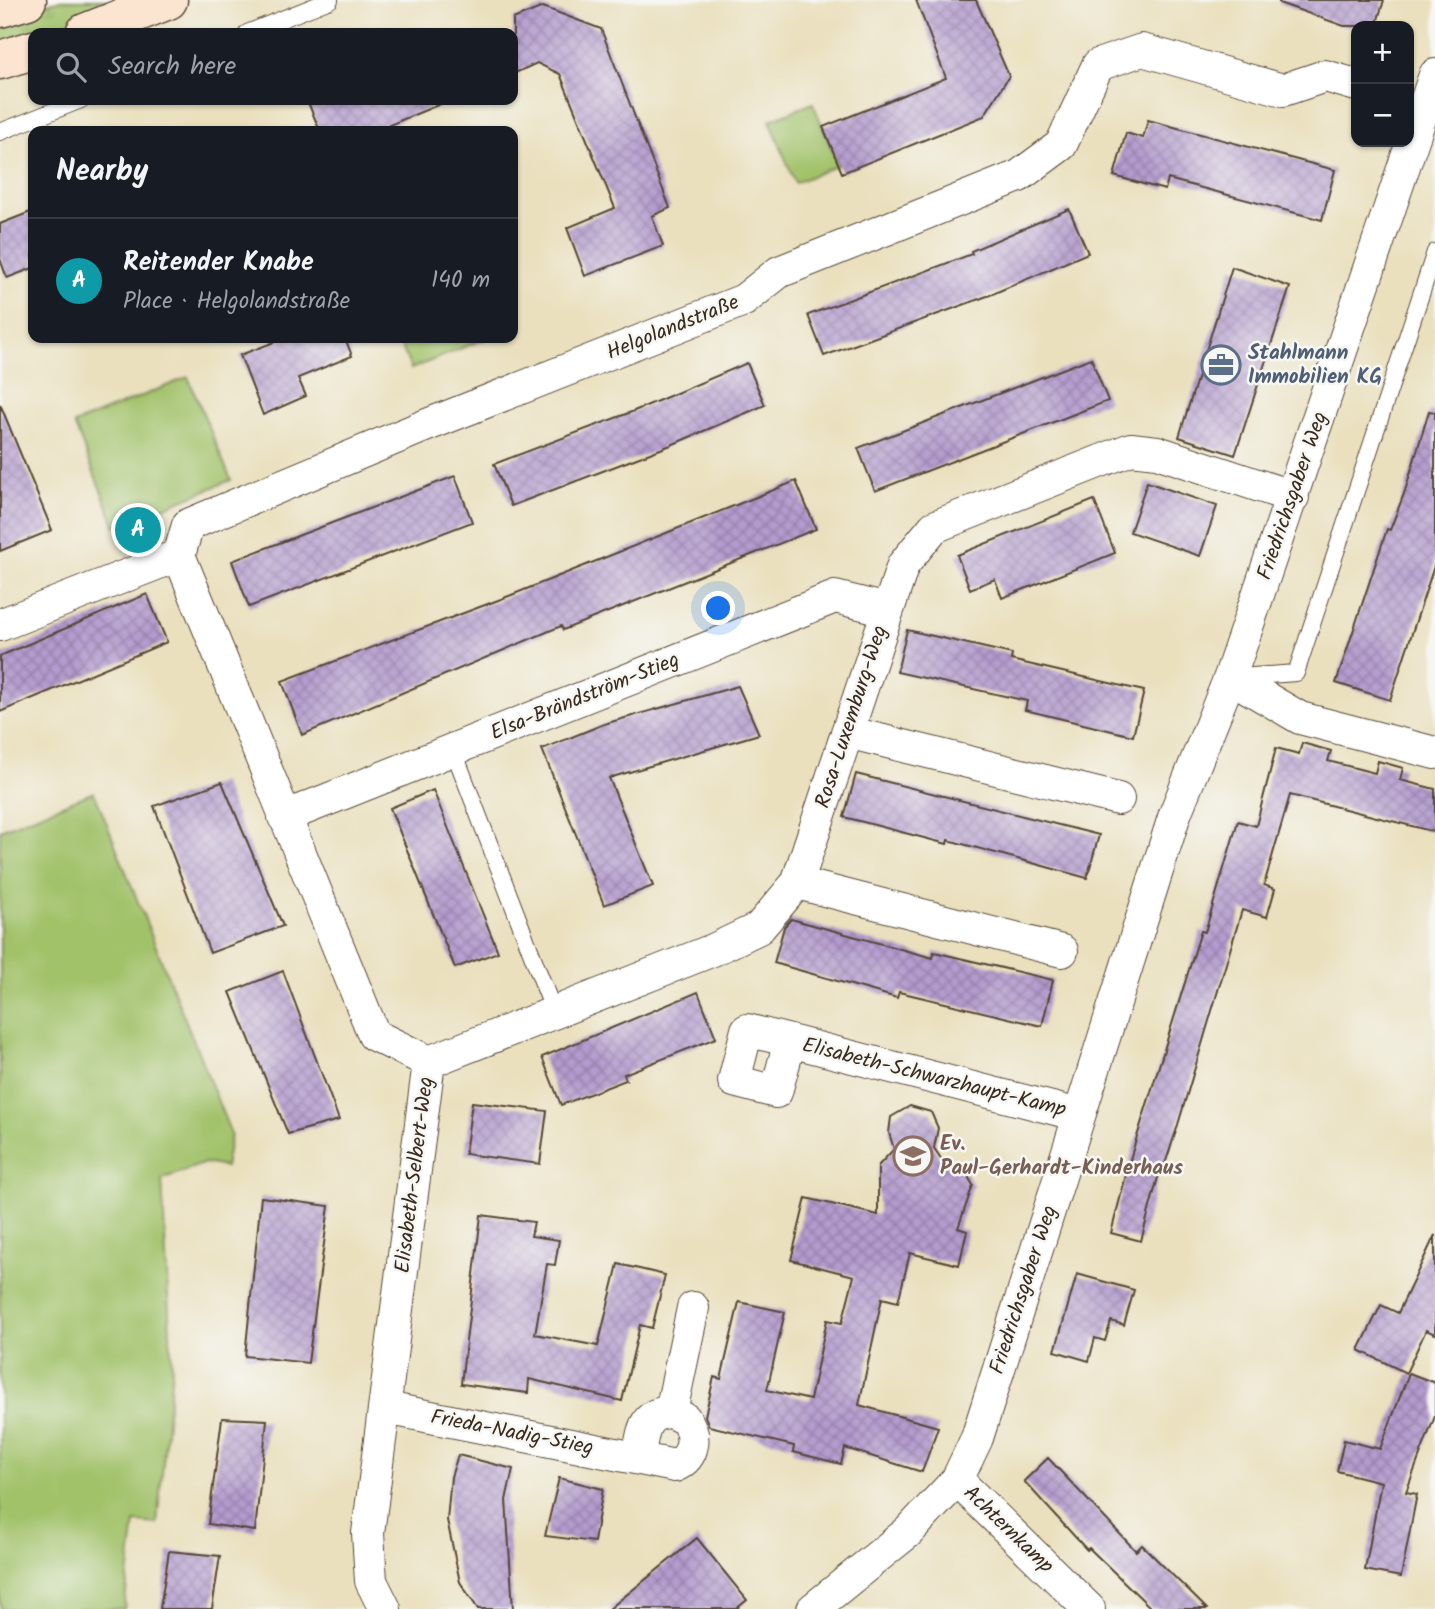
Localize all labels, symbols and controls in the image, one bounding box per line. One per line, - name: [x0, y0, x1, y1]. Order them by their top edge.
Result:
- map controls: [1351, 21, 1414, 147]
- button: +: [1351, 21, 1414, 84]
- search box: [28, 28, 518, 105]
- text: Search here: [108, 46, 236, 88]
- icon: search: [52, 48, 90, 86]
- button: −: [1351, 84, 1414, 147]
- text: Nearby: [56, 148, 148, 196]
- text: Reitender Knabe: [123, 242, 314, 284]
- text: A: [72, 263, 86, 299]
- text: 140 m: [431, 263, 490, 299]
- text: Place · Helgolandstraße: [123, 284, 350, 320]
- street label: Helgolandstraße: [602, 286, 745, 370]
- place label: Stahlmann Immobilien KG: [1248, 337, 1382, 394]
- office icon: Stahlmann Immobilien KG: [1200, 344, 1242, 386]
- street label: Friedrichsgaber Weg: [1249, 407, 1337, 585]
- pin: A: [115, 504, 161, 556]
- your location: [701, 591, 735, 625]
- street label: Rosa-Luxemburg-Weg: [807, 621, 897, 813]
- street label: Elsa-Brändström-Stieg: [485, 644, 685, 750]
- street label: Elisabeth-Schwarzhaupt-Kamp: [799, 1029, 1069, 1127]
- street label: Elisabeth-Selbert-Weg: [387, 1075, 443, 1275]
- place label: Ev. Paul-Gerhardt-Kinderhaus: [940, 1128, 1183, 1185]
- school or university icon: Ev. Paul-Gerhardt-Kinderhaus: [892, 1135, 934, 1177]
- street label: Friedrichsgaber Weg: [981, 1201, 1067, 1379]
- street label: Frieda-Nadig-Stieg: [428, 1401, 596, 1465]
- street label: Achternkamp: [955, 1478, 1061, 1582]

